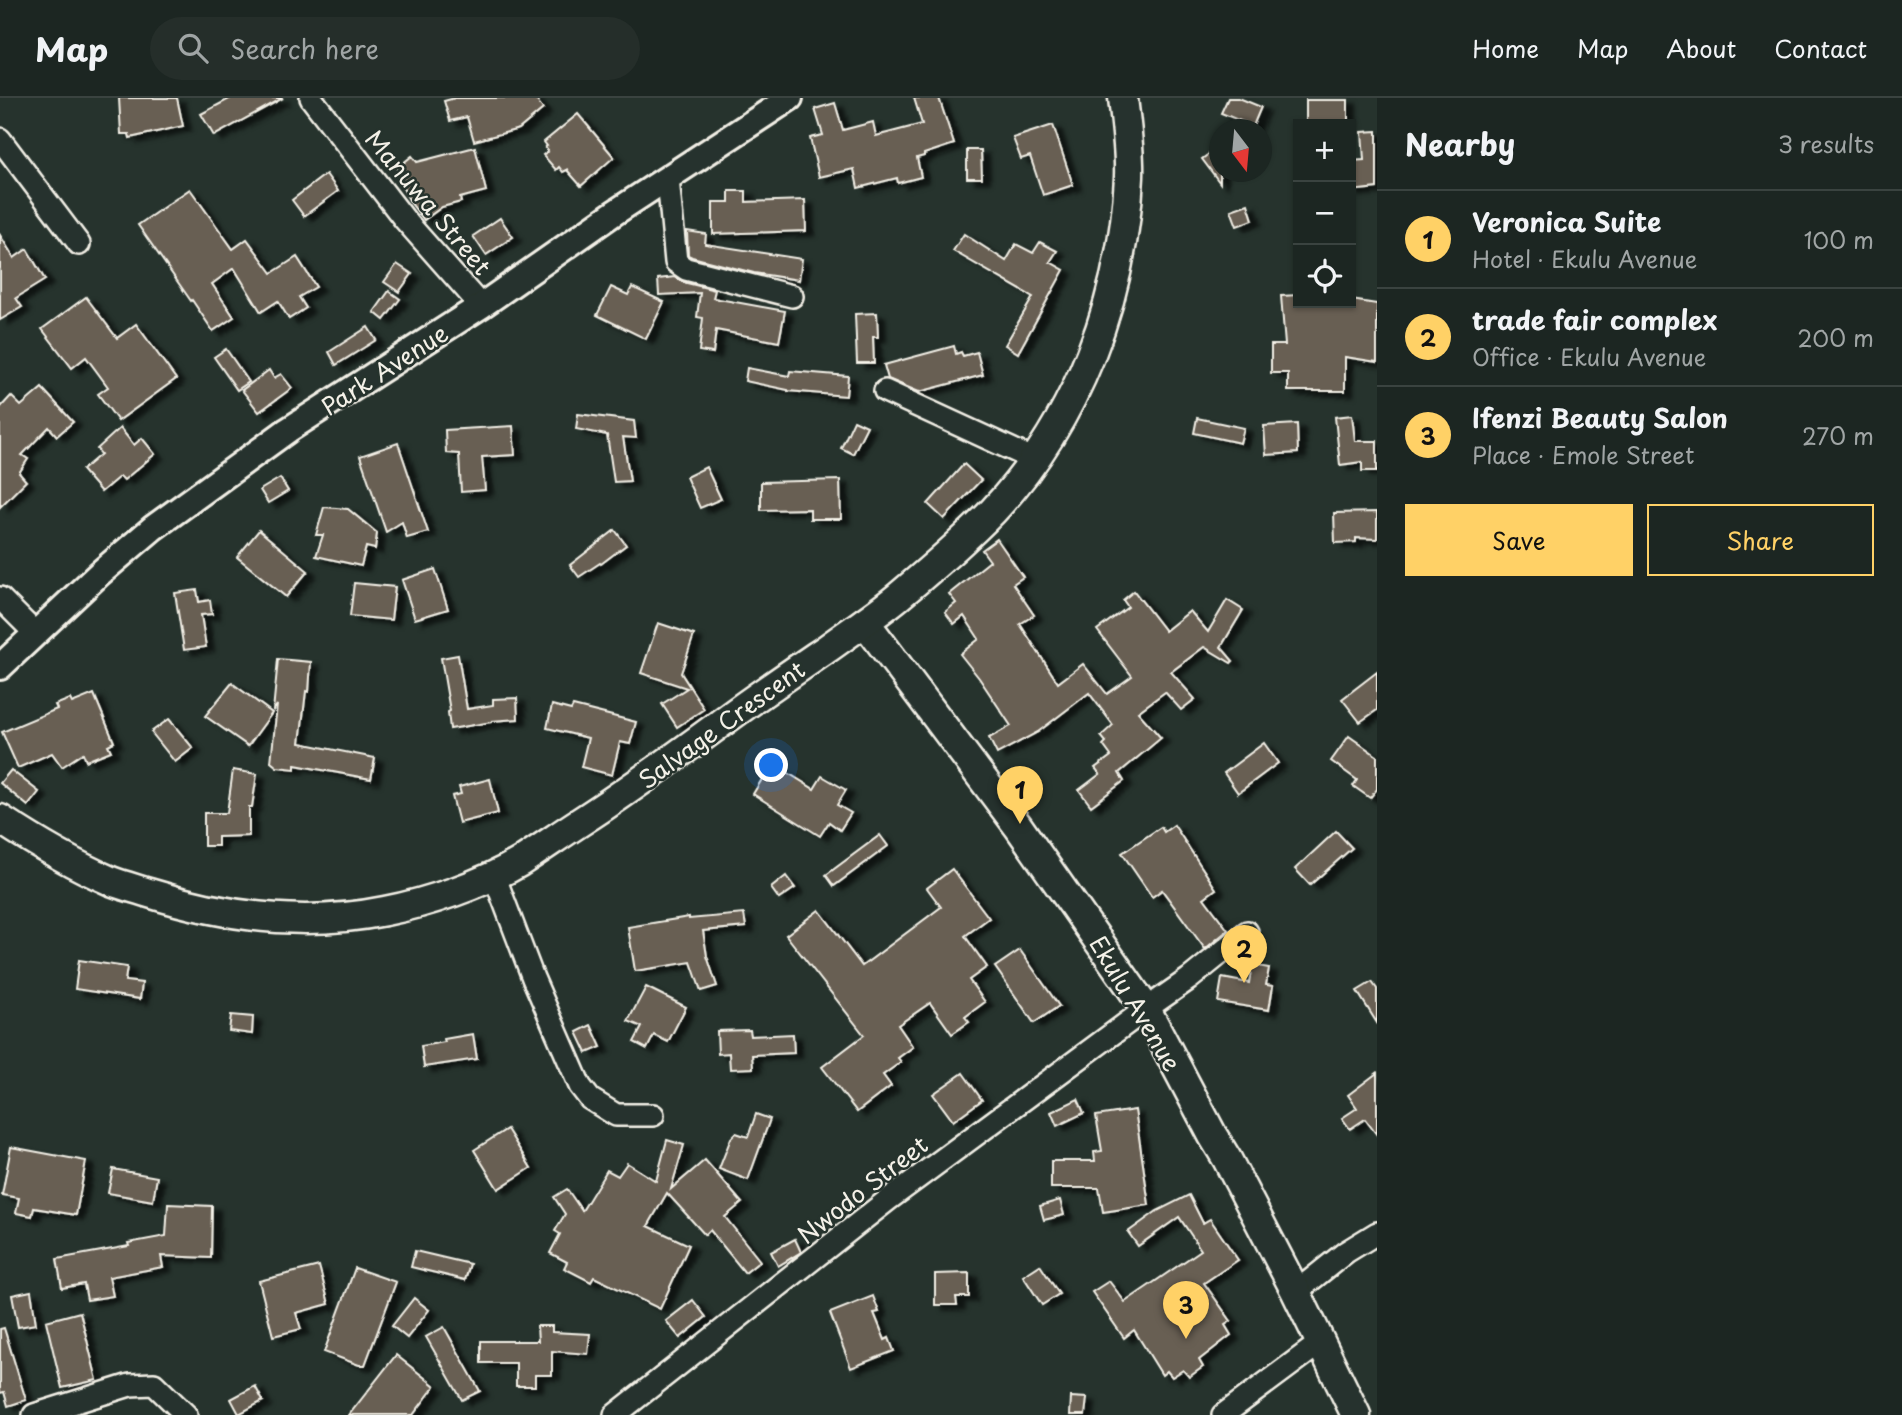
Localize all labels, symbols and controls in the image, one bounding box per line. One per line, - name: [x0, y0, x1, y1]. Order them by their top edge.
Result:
- search box: [150, 17, 640, 80]
- text: Map: [35, 23, 108, 73]
- icon: search: [174, 29, 212, 67]
- text: Search here: [230, 29, 379, 68]
- text: Home: [1472, 30, 1539, 66]
- text: Map: [1577, 30, 1628, 66]
- text: About: [1666, 30, 1736, 66]
- text: Contact: [1774, 30, 1867, 66]
- north arrow: [1209, 119, 1272, 182]
- map controls: [1293, 119, 1356, 308]
- button: +: [1293, 119, 1356, 182]
- text: Nearby: [1405, 121, 1515, 166]
- street label: Manuwa Street: [357, 122, 501, 283]
- text: 3 results: [1778, 126, 1874, 161]
- button: −: [1293, 182, 1356, 245]
- text: Veronica Suite: [1472, 202, 1661, 241]
- text: 1: [1423, 222, 1434, 257]
- text: 100 m: [1804, 222, 1874, 257]
- text: Hotel · Ekulu Avenue: [1472, 241, 1697, 276]
- button: locate: [1293, 245, 1356, 308]
- text: trade fair complex: [1472, 300, 1717, 339]
- street label: Park Avenue: [313, 314, 455, 424]
- text: 2: [1420, 320, 1436, 355]
- text: 200 m: [1797, 320, 1874, 355]
- text: Office · Ekulu Avenue: [1472, 339, 1706, 374]
- text: Ifenzi Beauty Salon: [1472, 398, 1728, 437]
- text: 3: [1420, 418, 1436, 453]
- text: 270 m: [1802, 418, 1874, 453]
- text: Place · Emole Street: [1472, 437, 1694, 472]
- button: Save: [1405, 504, 1633, 576]
- button: Share: [1647, 504, 1874, 576]
- street label: Salvage Crescent: [630, 651, 812, 797]
- your location: [754, 748, 788, 782]
- pin: 1: [997, 766, 1043, 824]
- pin: 2: [1221, 925, 1267, 983]
- street label: Ekulu Avenue: [1081, 928, 1191, 1078]
- street label: Nwodo Street: [789, 1126, 935, 1252]
- pin: 3: [1163, 1281, 1209, 1339]

